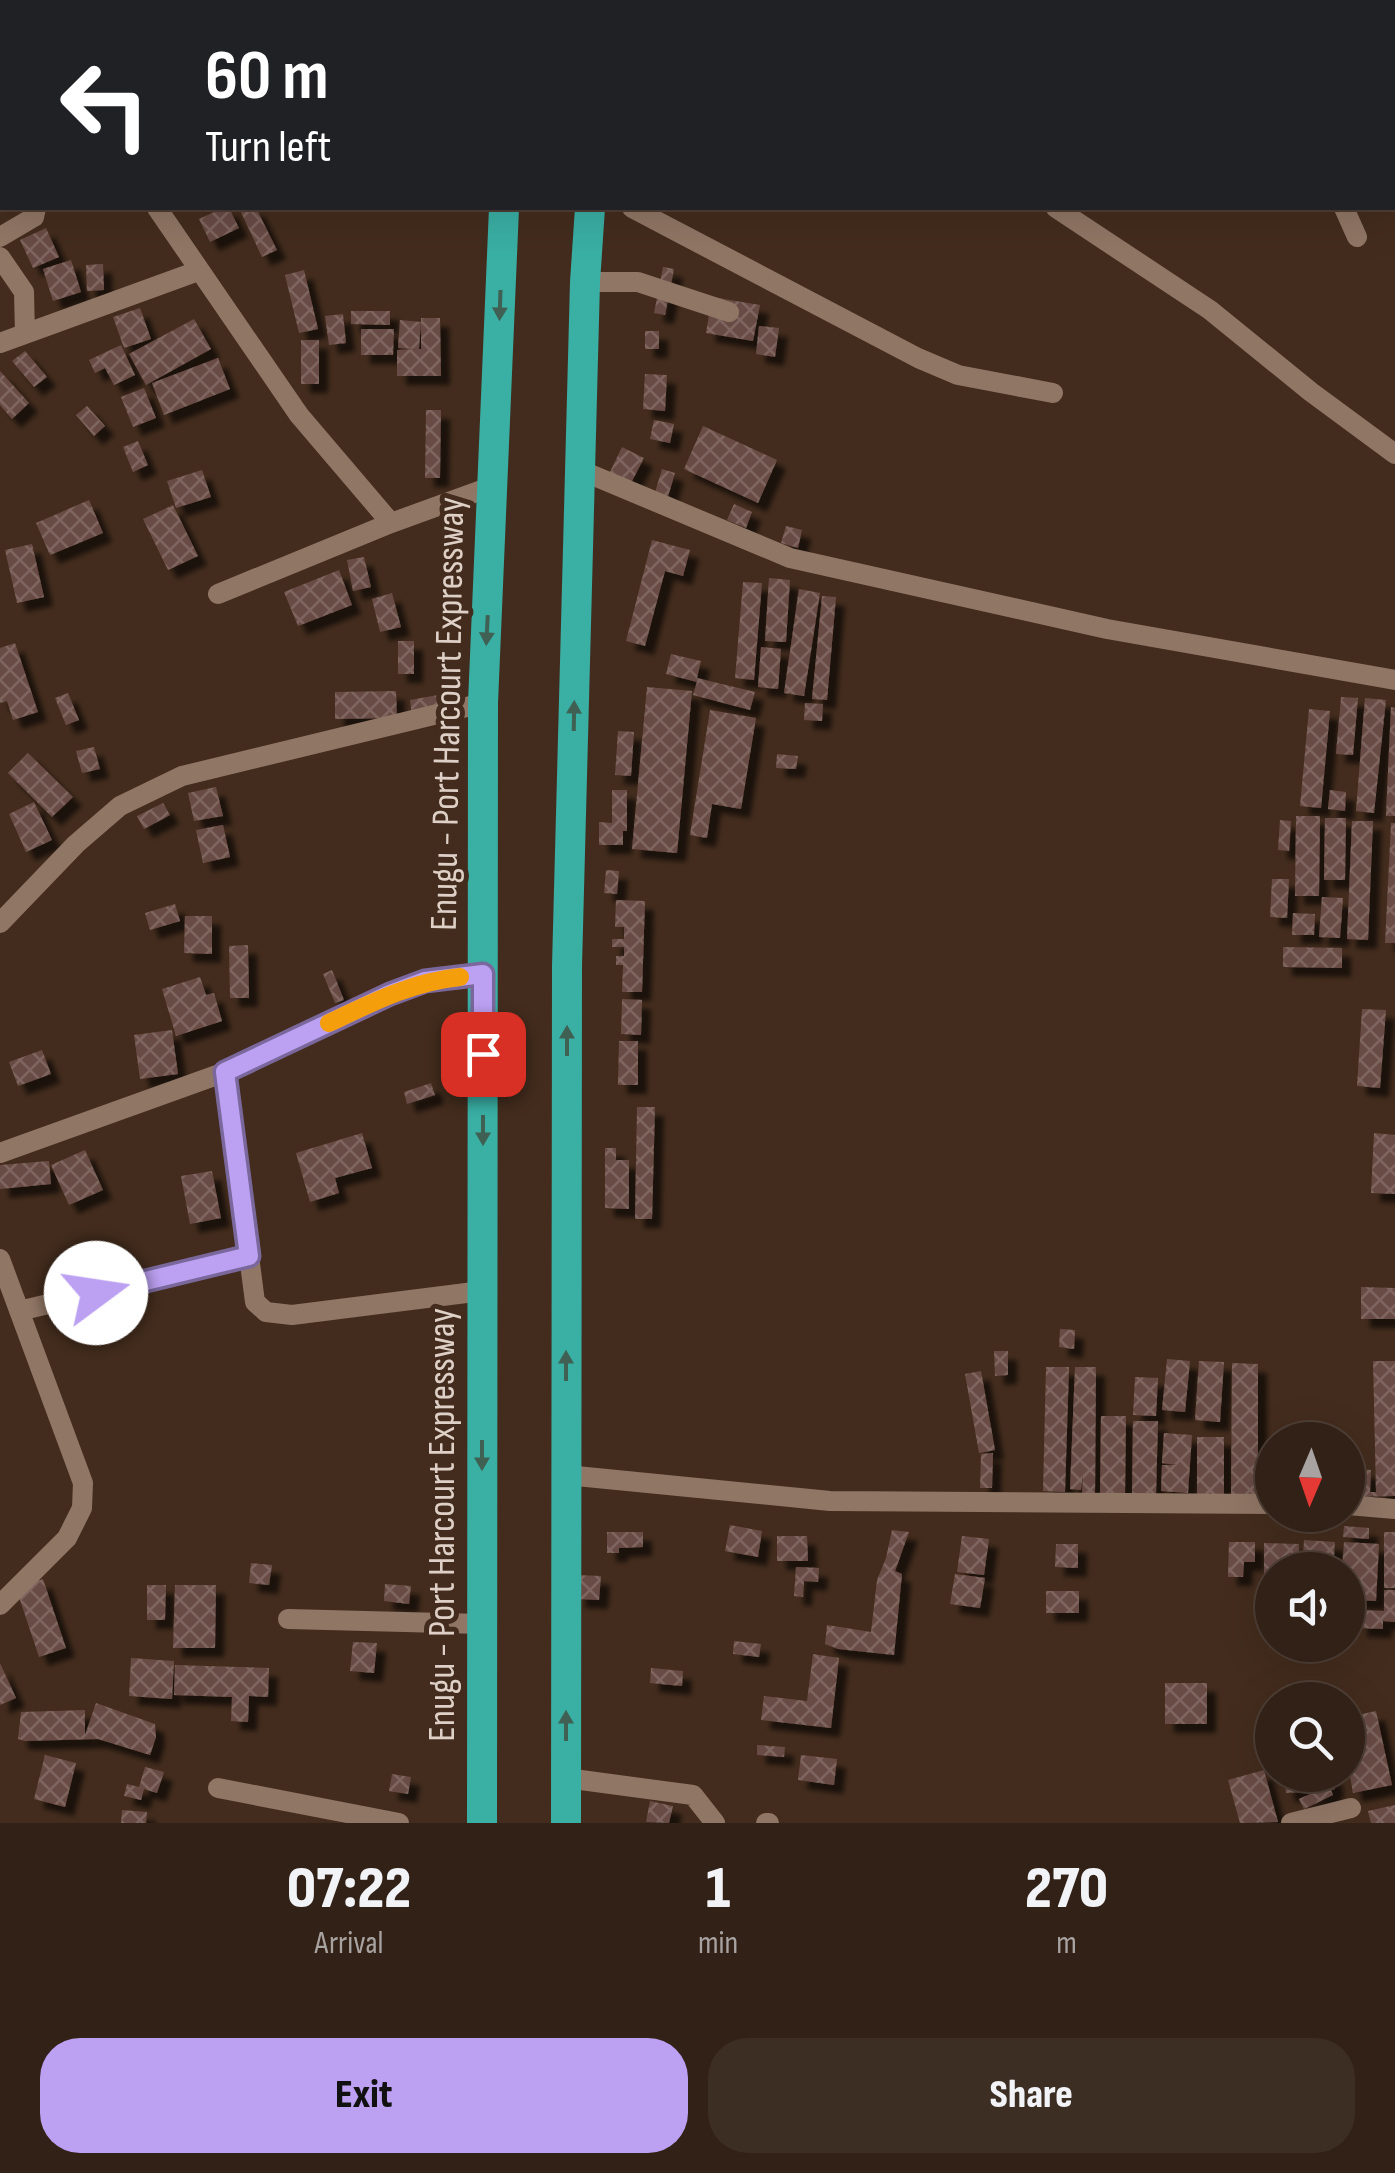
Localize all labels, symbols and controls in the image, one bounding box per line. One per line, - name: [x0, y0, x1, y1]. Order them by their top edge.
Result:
- text: 60 m: [205, 35, 329, 119]
- icon: left: [40, 40, 170, 170]
- text: Turn left: [205, 120, 331, 175]
- one-way arrow: [492, 289, 508, 321]
- street label: Enugu - Port Harcourt Expressway: [422, 497, 474, 931]
- one-way arrow: [479, 614, 495, 646]
- one-way arrow: [566, 699, 582, 731]
- pin: [441, 1012, 526, 1097]
- one-way arrow: [559, 1024, 575, 1056]
- icon: arrive: [456, 1027, 511, 1082]
- one-way arrow: [474, 1114, 490, 1146]
- position arrow: [44, 1241, 148, 1345]
- street label: Enugu - Port Harcourt Expressway: [420, 1308, 465, 1742]
- one-way arrow: [558, 1349, 574, 1381]
- north arrow: [1255, 1422, 1365, 1532]
- map controls: [1255, 1422, 1365, 1792]
- one-way arrow: [474, 1439, 490, 1471]
- button: sound: [1255, 1552, 1365, 1662]
- button: search: [1255, 1682, 1365, 1792]
- one-way arrow: [558, 1709, 574, 1741]
- text: 07:22: [287, 1853, 411, 1925]
- text: 1: [706, 1853, 730, 1925]
- text: 270: [1025, 1853, 1108, 1925]
- text: Arrival: [315, 1924, 383, 1963]
- text: min: [698, 1924, 738, 1963]
- text: m: [1056, 1924, 1077, 1963]
- button: Exit: [40, 2038, 688, 2153]
- button: Share: [708, 2038, 1355, 2153]

